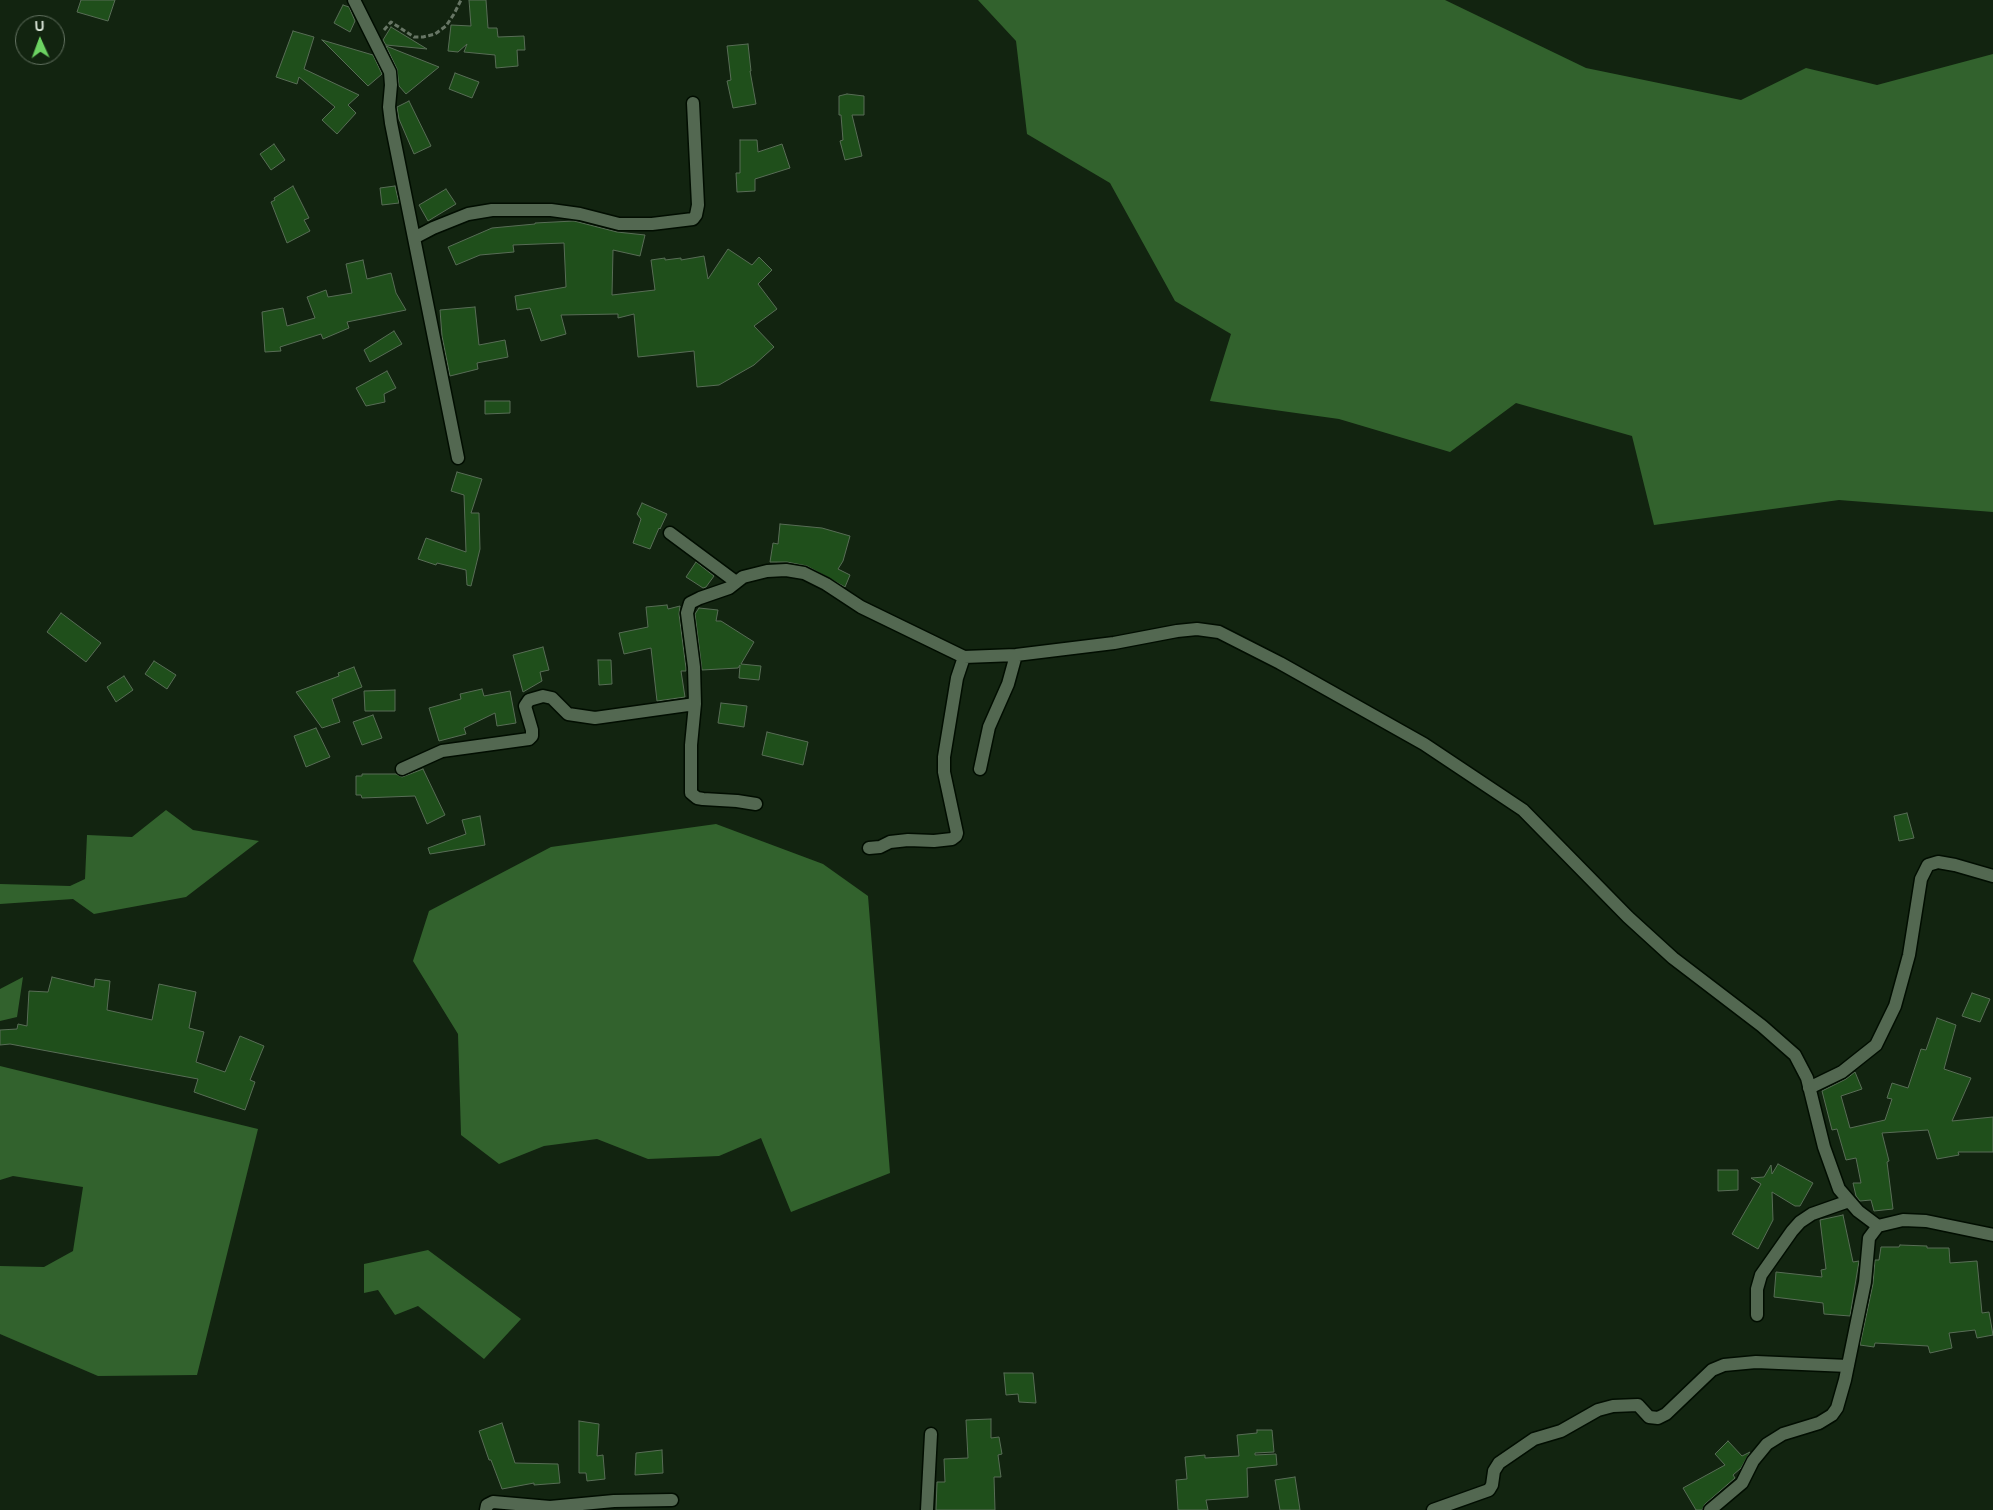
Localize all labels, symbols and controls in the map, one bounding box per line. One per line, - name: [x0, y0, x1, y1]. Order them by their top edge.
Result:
- north arrow: [15, 15, 65, 65]
- text: U: [34, 17, 45, 35]

